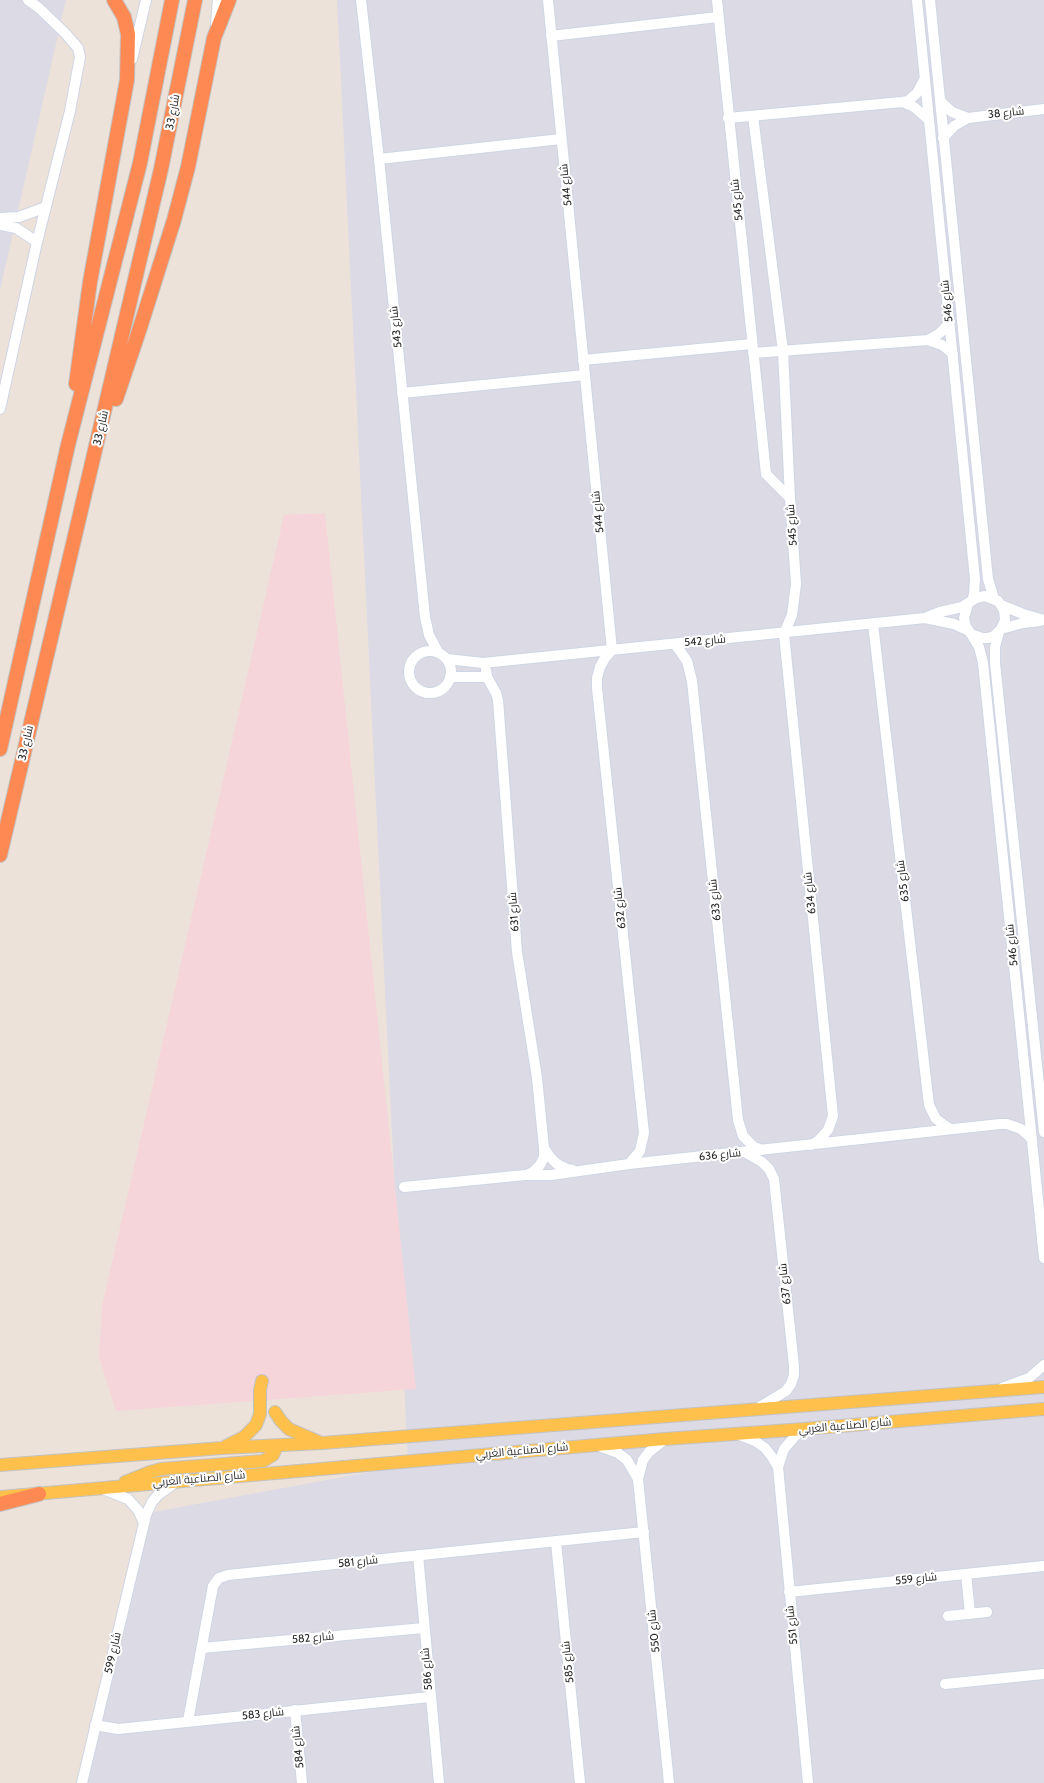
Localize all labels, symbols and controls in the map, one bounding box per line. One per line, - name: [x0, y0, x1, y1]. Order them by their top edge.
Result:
- street label: شارع 33: [163, 93, 183, 131]
- street label: شارع 38: [987, 105, 1025, 121]
- street label: شارع 544: [557, 163, 575, 207]
- street label: شارع 545: [728, 178, 746, 222]
- street label: شارع 546: [938, 279, 956, 323]
- street label: شارع 543: [387, 305, 405, 349]
- street label: شارع 33: [91, 409, 111, 447]
- street label: شارع 544: [589, 490, 607, 534]
- street label: شارع 545: [784, 504, 800, 546]
- street label: شارع 542: [684, 633, 726, 649]
- street label: شارع 33: [16, 724, 36, 762]
- street label: شارع 635: [894, 859, 912, 903]
- street label: شارع 634: [801, 871, 819, 915]
- street label: شارع 633: [706, 878, 724, 922]
- street label: شارع 632: [611, 887, 629, 929]
- street label: شارع 631: [506, 892, 522, 932]
- street label: شارع 546: [1003, 923, 1021, 967]
- street label: شارع 636: [698, 1146, 742, 1164]
- street label: شارع 637: [776, 1263, 794, 1305]
- street label: شارع الصناعية الغربي: [798, 1415, 892, 1437]
- street label: شارع الصناعية الغربي: [475, 1440, 569, 1462]
- street label: شارع الصناعية الغربي: [152, 1468, 246, 1490]
- street label: شارع 581: [337, 1553, 379, 1571]
- street label: شارع 559: [894, 1570, 938, 1588]
- street label: شارع 551: [783, 1605, 801, 1645]
- street label: شارع 550: [645, 1609, 663, 1653]
- street label: شارع 582: [291, 1630, 335, 1646]
- street label: شارع 599: [102, 1631, 124, 1675]
- street label: شارع 585: [559, 1640, 577, 1684]
- street label: شارع 586: [419, 1647, 435, 1691]
- street label: شارع 583: [241, 1705, 285, 1723]
- street label: شارع 584: [289, 1725, 307, 1769]

